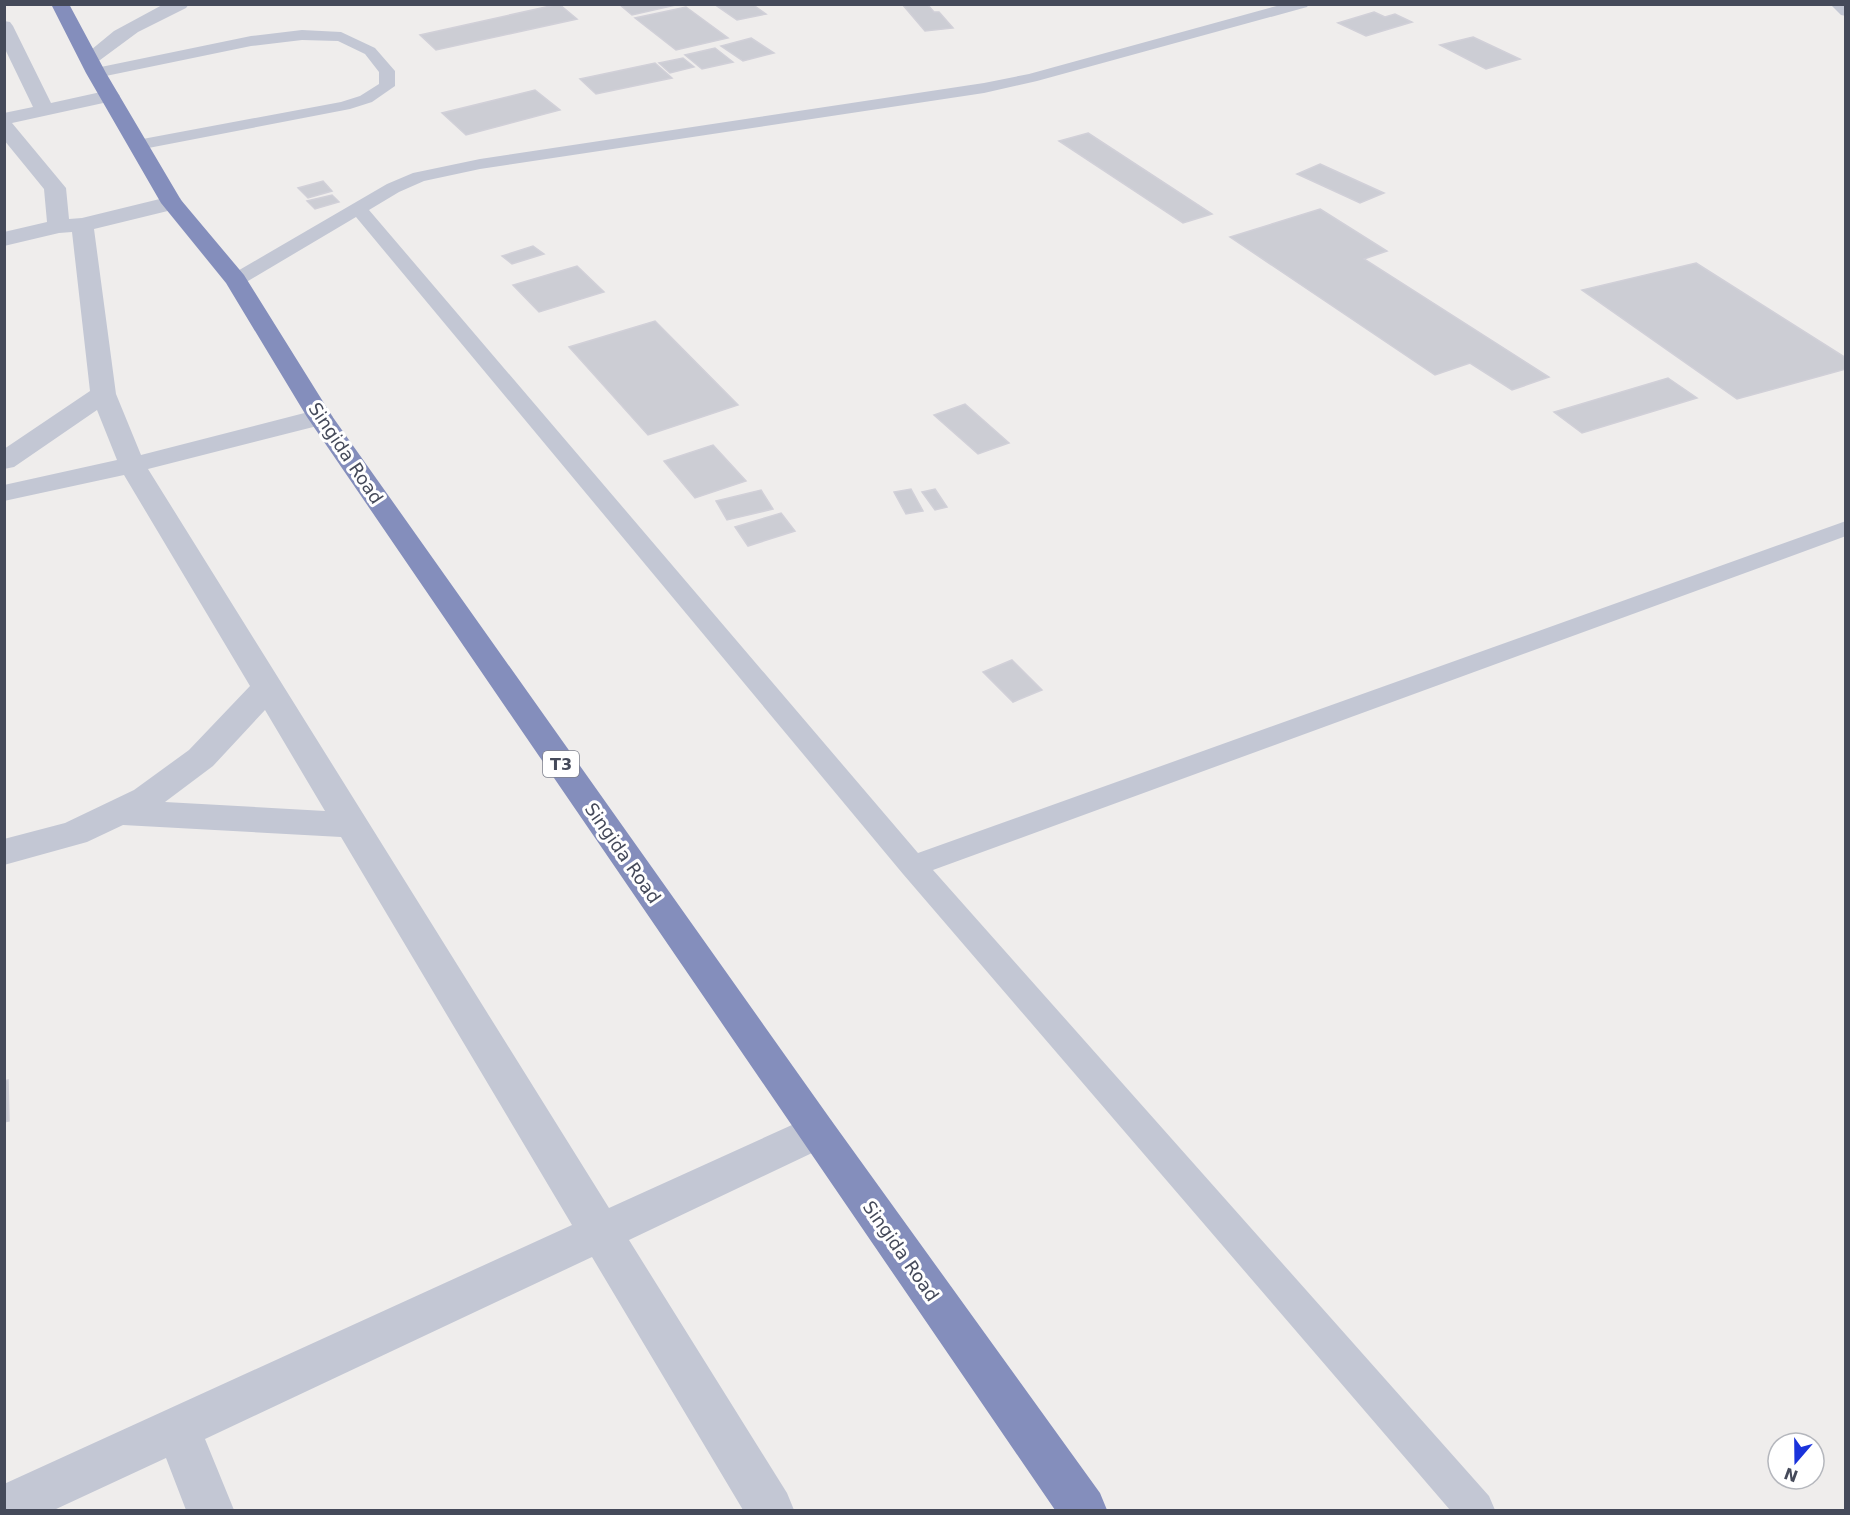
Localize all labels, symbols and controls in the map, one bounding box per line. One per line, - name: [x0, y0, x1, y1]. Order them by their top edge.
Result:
- street label: Singida Road: [304, 398, 388, 508]
- road number: T3: [543, 751, 579, 777]
- street label: Singida Road: [581, 799, 665, 907]
- street label: Singida Road: [859, 1197, 943, 1305]
- north arrow: [1766, 1431, 1826, 1491]
- text: N: [1781, 1463, 1801, 1486]

